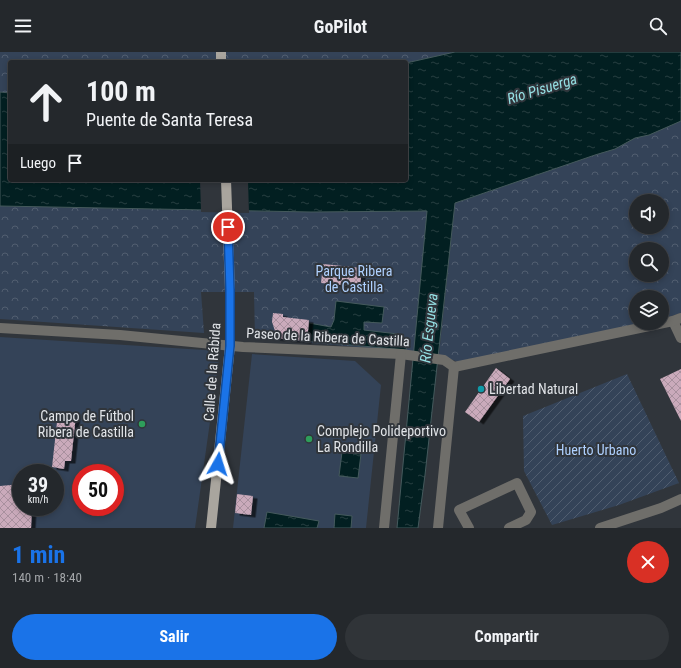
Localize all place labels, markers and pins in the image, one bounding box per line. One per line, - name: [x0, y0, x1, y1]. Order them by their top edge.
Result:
- pin: [211, 210, 245, 244]
- place label: Libertad Natural: [489, 381, 578, 397]
- marker: Libertad Natural: [476, 384, 486, 394]
- place label: Campo de Fútbol Ribera de Castilla: [38, 408, 134, 440]
- marker: Campo de Fútbol Ribera de Castilla: [137, 419, 147, 429]
- place label: Complejo Polideportivo La Rondilla: [317, 423, 446, 455]
- marker: Complejo Polideportivo La Rondilla: [304, 434, 314, 444]

